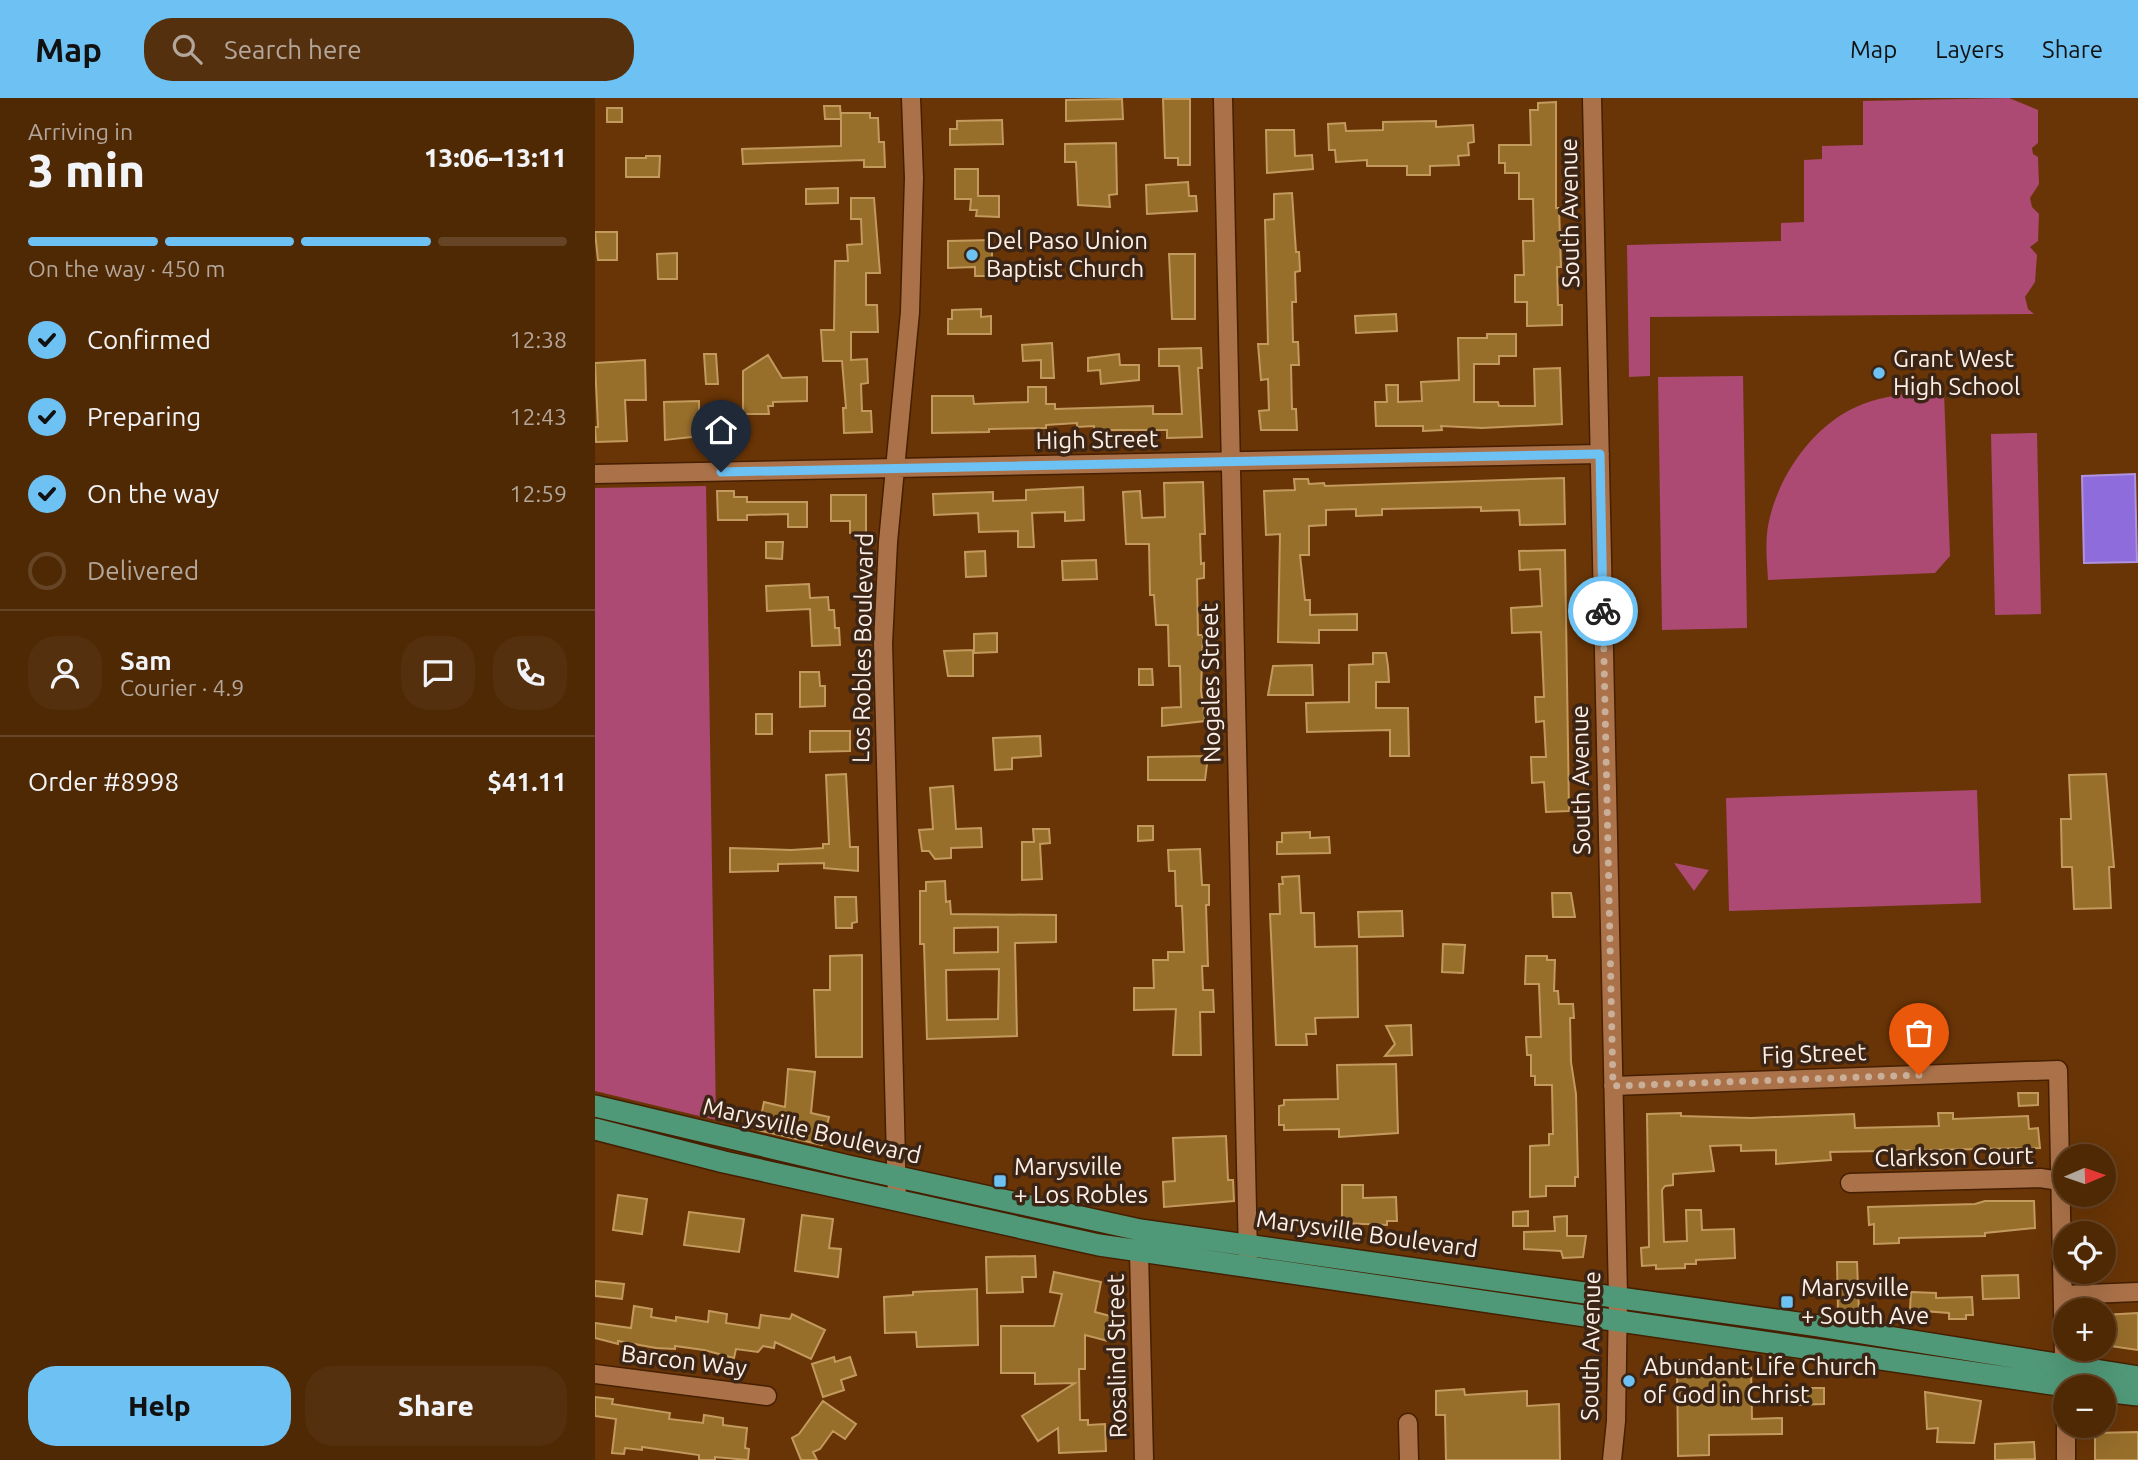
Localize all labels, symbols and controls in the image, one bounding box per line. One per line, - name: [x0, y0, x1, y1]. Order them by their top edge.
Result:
- search box: [144, 18, 634, 81]
- icon: search: [168, 30, 206, 68]
- text: Map: [35, 31, 102, 68]
- text: Search here: [224, 35, 362, 64]
- text: Map: [1850, 36, 1897, 63]
- text: Layers: [1935, 36, 2004, 63]
- text: Share: [2042, 36, 2103, 63]
- text: Arriving in: [28, 119, 133, 144]
- street label: South Avenue: [1555, 138, 1584, 288]
- text: 13:06–13:11: [424, 143, 567, 172]
- text: 3 min: [28, 144, 145, 196]
- place label: Del Paso Union Baptist Church: [986, 227, 1148, 282]
- marker: Del Paso Union Baptist Church: [964, 247, 980, 263]
- text: On the way · 450 m: [28, 256, 225, 281]
- icon: check: [28, 321, 66, 359]
- text: Confirmed: [87, 325, 211, 354]
- text: 12:38: [509, 327, 567, 352]
- place label: Grant West High School: [1893, 345, 2020, 400]
- marker: Grant West High School: [1871, 365, 1887, 381]
- icon: check: [28, 398, 66, 436]
- pin: [691, 400, 751, 472]
- text: Preparing: [87, 402, 201, 431]
- text: 12:43: [509, 404, 567, 429]
- icon: home: [702, 411, 740, 449]
- street label: High Street: [1035, 425, 1159, 454]
- icon: check: [28, 475, 66, 513]
- text: On the way: [87, 479, 219, 508]
- text: 12:59: [509, 481, 567, 506]
- street label: Los Robles Boulevard: [847, 533, 878, 763]
- text: Delivered: [87, 556, 199, 585]
- courier: [1568, 576, 1638, 646]
- icon: bike: [1584, 592, 1622, 630]
- street label: Nogales Street: [1196, 602, 1225, 763]
- button: person: [28, 636, 102, 710]
- button: chat: [401, 636, 475, 710]
- button: phone: [493, 636, 567, 710]
- text: Sam: [120, 646, 172, 675]
- text: Courier · 4.9: [120, 675, 244, 700]
- street label: South Avenue: [1566, 705, 1595, 855]
- text: Order #8998: [28, 767, 179, 796]
- text: $41.11: [487, 767, 567, 796]
- pin: [1889, 1003, 1949, 1075]
- icon: bag: [1900, 1014, 1938, 1052]
- street label: Fig Street: [1761, 1038, 1867, 1069]
- street label: Marysville Boulevard: [700, 1092, 924, 1169]
- street label: Clarkson Court: [1874, 1142, 2034, 1171]
- north arrow: [2053, 1144, 2116, 1208]
- map controls: [2053, 1144, 2116, 1438]
- place label: Marysville + Los Robles: [1014, 1153, 1148, 1208]
- marker: Marysville + Los Robles: [992, 1173, 1008, 1189]
- street label: Marysville Boulevard: [1255, 1205, 1480, 1262]
- button: locate: [2053, 1221, 2116, 1284]
- street label: South Avenue: [1576, 1271, 1605, 1421]
- street label: Rosalind Street: [1102, 1273, 1131, 1438]
- place label: Marysville + South Ave: [1801, 1274, 1929, 1329]
- marker: Marysville + South Ave: [1779, 1294, 1795, 1310]
- button: +: [2053, 1298, 2116, 1361]
- street label: Barcon Way: [620, 1339, 749, 1382]
- place label: Abundant Life Church of God in Christ: [1643, 1353, 1877, 1408]
- button: Help: [28, 1366, 291, 1446]
- button: Share: [305, 1366, 567, 1446]
- marker: Abundant Life Church of God in Christ: [1621, 1373, 1637, 1389]
- button: −: [2053, 1375, 2116, 1438]

